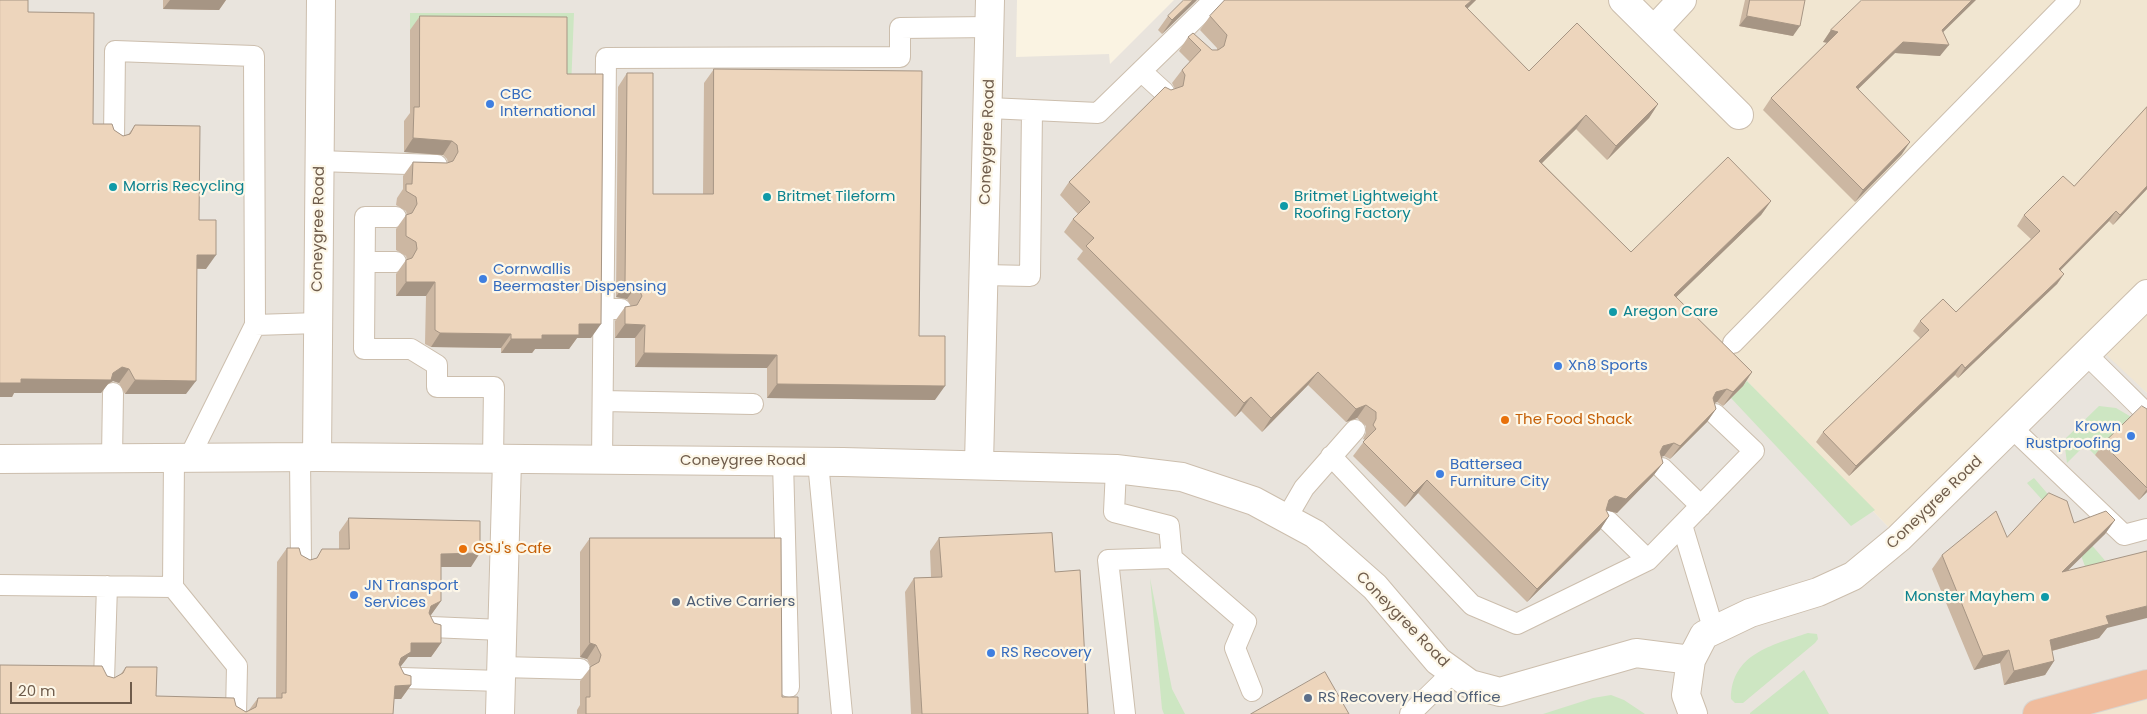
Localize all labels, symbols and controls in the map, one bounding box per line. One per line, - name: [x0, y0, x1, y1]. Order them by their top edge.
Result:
- street label: Coneygree Road: [977, 79, 999, 205]
- place label: CBC International: [500, 86, 596, 121]
- marker: CBC International: [484, 98, 496, 110]
- street label: Coneygree Road: [309, 166, 329, 292]
- place label: Morris Recycling: [123, 178, 244, 196]
- marker: Morris Recycling: [107, 181, 119, 193]
- place label: Britmet Tileform: [777, 188, 896, 206]
- place label: Britmet Lightweight Roofing Factory: [1294, 188, 1438, 223]
- marker: Britmet Tileform: [761, 191, 773, 203]
- marker: Britmet Lightweight Roofing Factory: [1278, 200, 1290, 212]
- place label: Cornwallis Beermaster Dispensing: [493, 261, 667, 296]
- marker: Cornwallis Beermaster Dispensing: [477, 273, 489, 285]
- place label: Aregon Care: [1623, 303, 1718, 321]
- marker: Aregon Care: [1607, 306, 1619, 318]
- place label: Xn8 Sports: [1568, 357, 1648, 375]
- marker: Xn8 Sports: [1552, 360, 1564, 372]
- place label: The Food Shack: [1515, 411, 1632, 429]
- marker: The Food Shack: [1499, 414, 1511, 426]
- place label: Krown Rustproofing: [2026, 418, 2121, 453]
- marker: Krown Rustproofing: [2125, 430, 2137, 442]
- street label: Coneygree Road: [680, 452, 806, 470]
- street label: Coneygree Road: [1883, 453, 1987, 553]
- place label: Battersea Furniture City: [1450, 456, 1549, 491]
- marker: Battersea Furniture City: [1434, 468, 1446, 480]
- place label: GSJ's Cafe: [473, 540, 552, 558]
- marker: GSJ's Cafe: [457, 543, 469, 555]
- street label: Coneygree Road: [1352, 568, 1452, 672]
- place label: JN Transport Services: [364, 577, 459, 612]
- place label: Monster Mayhem: [1905, 588, 2035, 606]
- marker: JN Transport Services: [348, 589, 360, 601]
- marker: Monster Mayhem: [2039, 591, 2051, 603]
- place label: Active Carriers: [686, 593, 795, 611]
- marker: Active Carriers: [670, 596, 682, 608]
- place label: RS Recovery: [1001, 644, 1092, 662]
- marker: RS Recovery: [985, 647, 997, 659]
- scale bar: [12, 672, 135, 704]
- text: 20 m: [18, 680, 56, 701]
- place label: RS Recovery Head Office: [1318, 689, 1501, 707]
- marker: RS Recovery Head Office: [1302, 692, 1314, 704]

